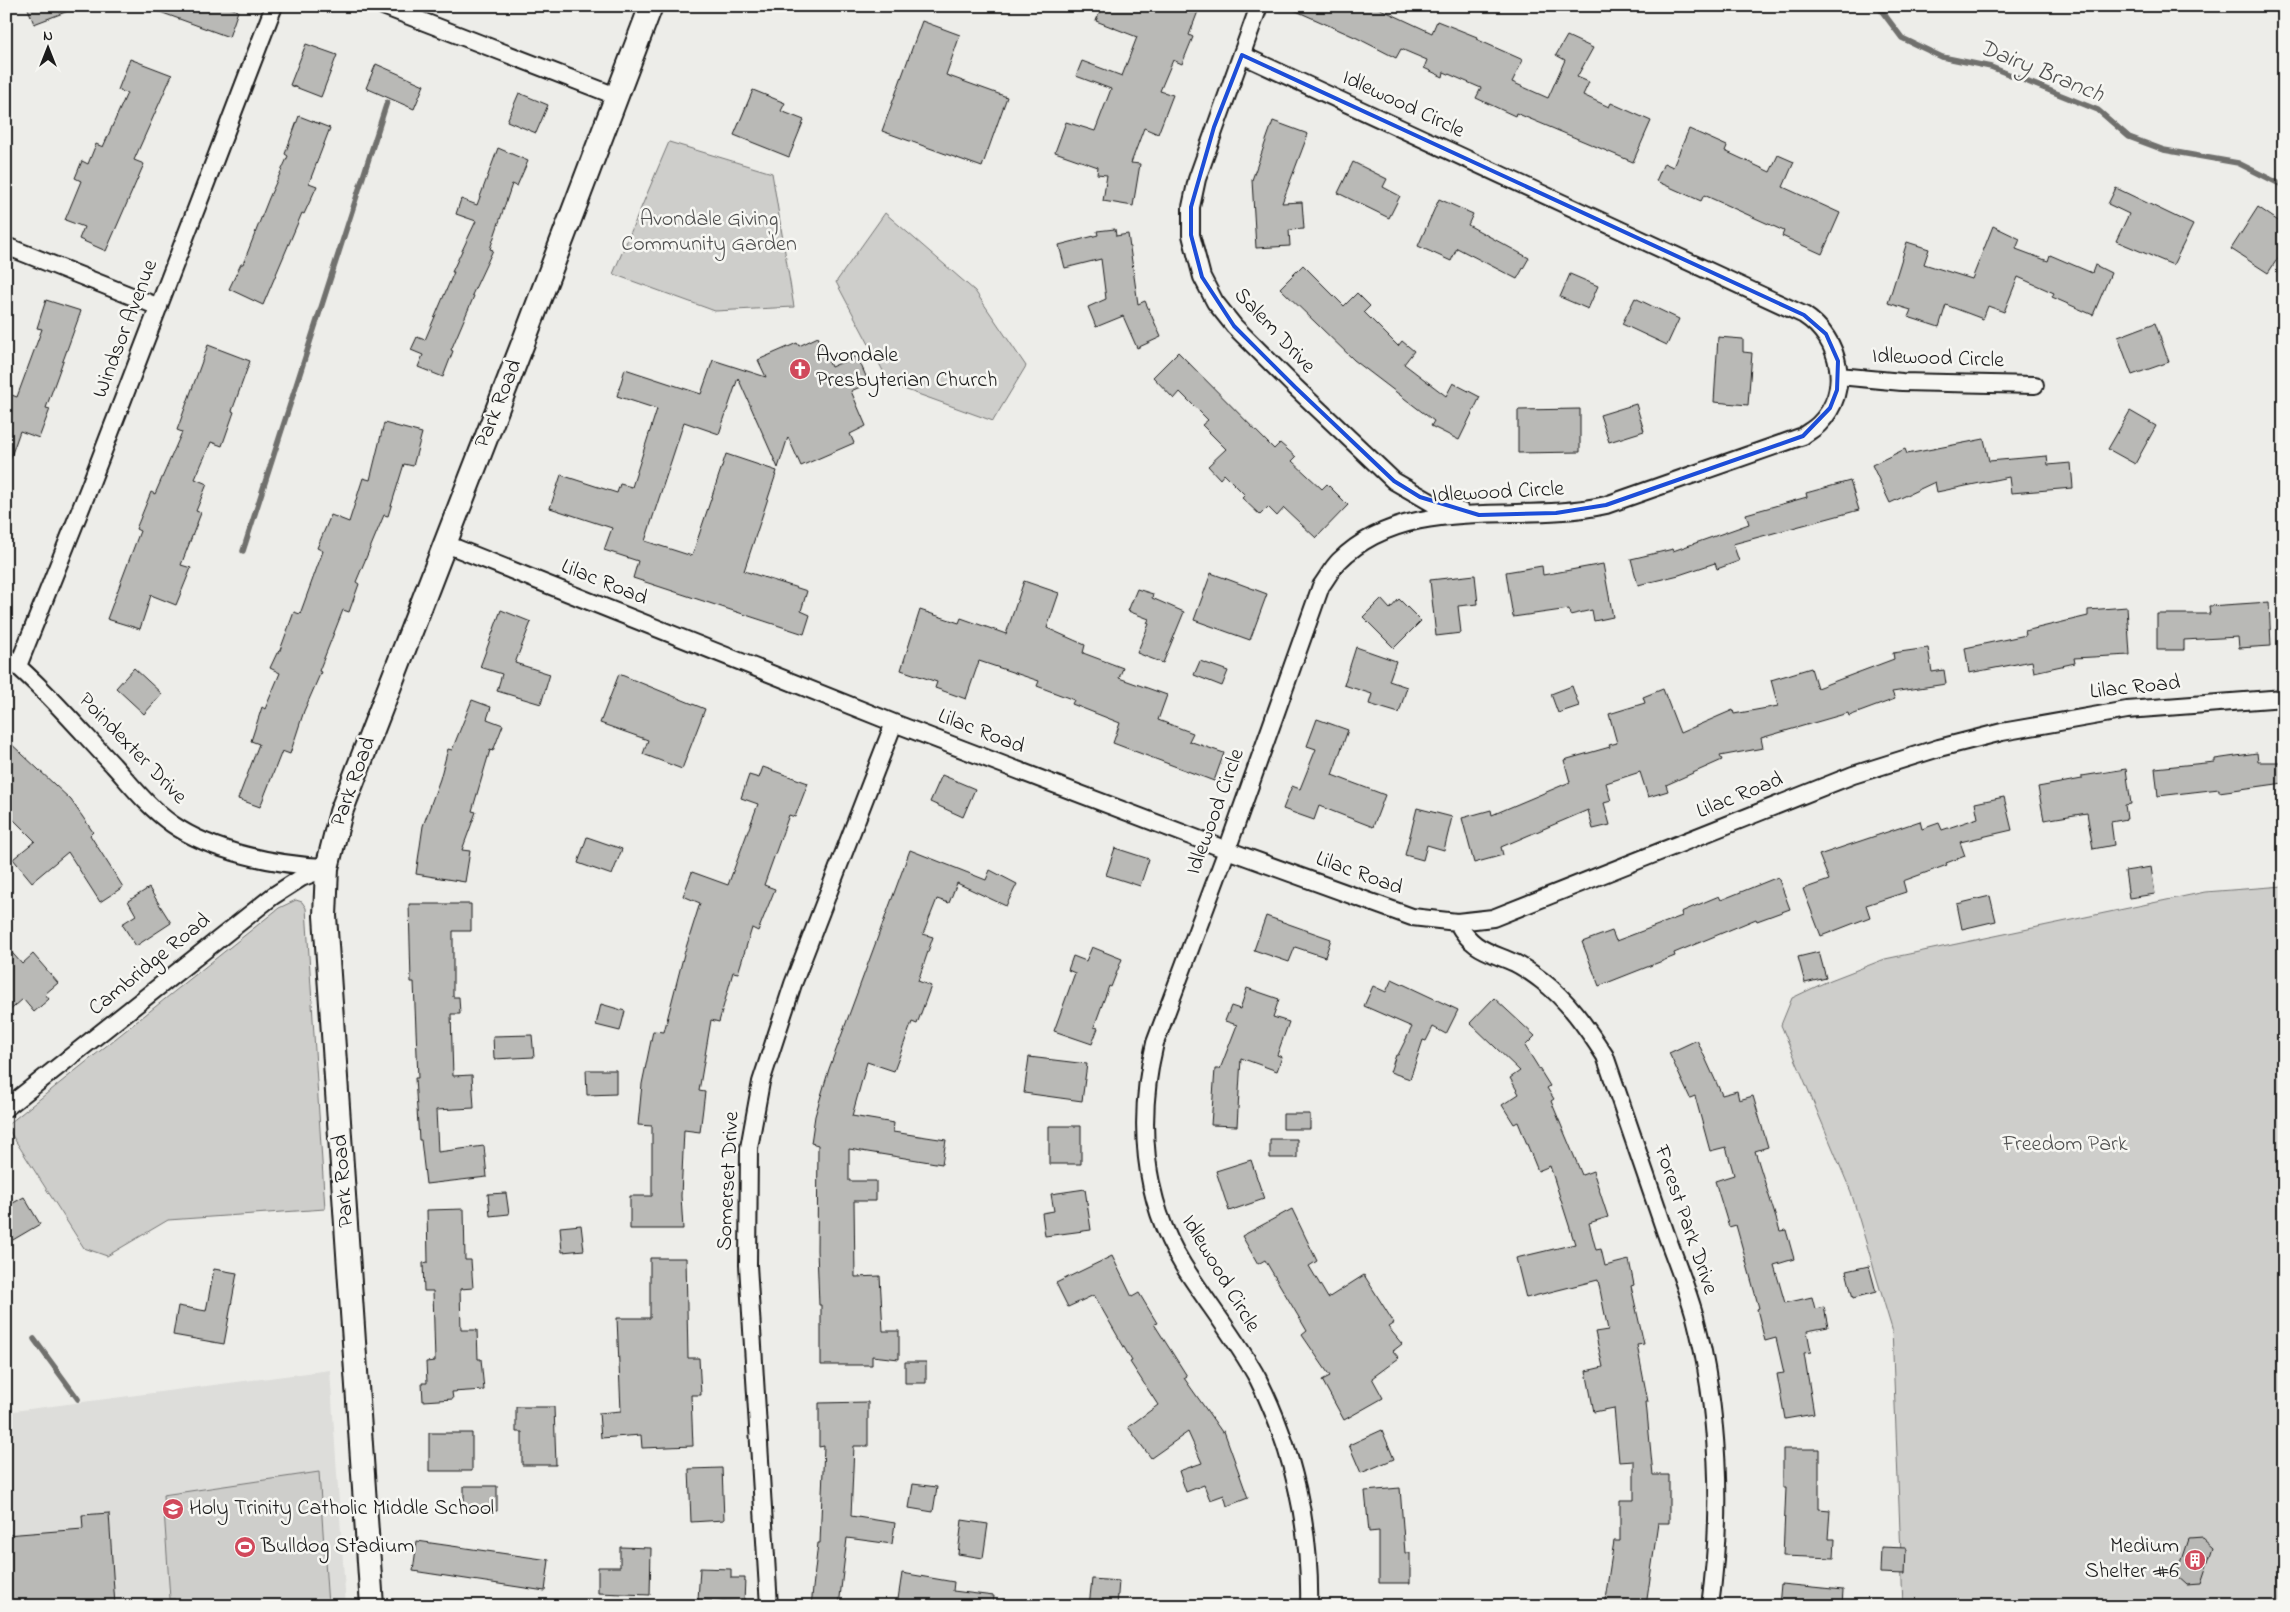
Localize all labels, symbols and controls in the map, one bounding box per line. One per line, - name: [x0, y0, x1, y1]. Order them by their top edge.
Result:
- north arrow: [22, 22, 72, 72]
- text: N: [43, 26, 53, 47]
- water label: Dairy Branch: [1973, 31, 2109, 113]
- street label: Idlewood Circle: [1336, 63, 1470, 147]
- park label: Avondale Giving Community Garden: [621, 204, 797, 262]
- street label: Windsor Avenue: [85, 255, 167, 403]
- street label: Salem Drive: [1225, 281, 1323, 382]
- place label: Avondale Presbyterian Church: [816, 340, 997, 398]
- street label: Idlewood Circle: [1871, 341, 2005, 377]
- street label: Park Road: [467, 355, 531, 453]
- church icon: Avondale Presbyterian Church: [788, 357, 812, 381]
- street label: Idlewood Circle: [1431, 474, 1565, 512]
- street label: Lilac Road: [556, 551, 652, 615]
- street label: Lilac Road: [2088, 667, 2182, 709]
- street label: Poindexter Drive: [70, 686, 194, 812]
- street label: Lilac Road: [933, 701, 1029, 763]
- street label: Park Road: [323, 733, 385, 831]
- street label: Idlewood Circle: [1178, 744, 1254, 880]
- street label: Lilac Road: [1692, 764, 1788, 828]
- street label: Lilac Road: [1311, 843, 1407, 905]
- street label: Cambridge Road: [82, 906, 219, 1025]
- street label: Somerset Drive: [709, 1111, 749, 1251]
- park label: Freedom Park: [2001, 1129, 2128, 1161]
- street label: Park Road: [325, 1133, 363, 1229]
- street label: Forest Park Drive: [1644, 1140, 1726, 1299]
- street label: Idlewood Circle: [1172, 1209, 1268, 1339]
- place label: Holy Trinity Catholic Middle School: [189, 1493, 494, 1526]
- school or university icon: Holy Trinity Catholic Middle School: [161, 1497, 185, 1521]
- place label: Bulldog Stadium: [260, 1531, 414, 1564]
- place label: Medium Shelter #6: [2085, 1531, 2179, 1588]
- sports icon: Bulldog Stadium: [233, 1535, 257, 1559]
- building icon: Medium Shelter #6: [2183, 1548, 2207, 1572]

